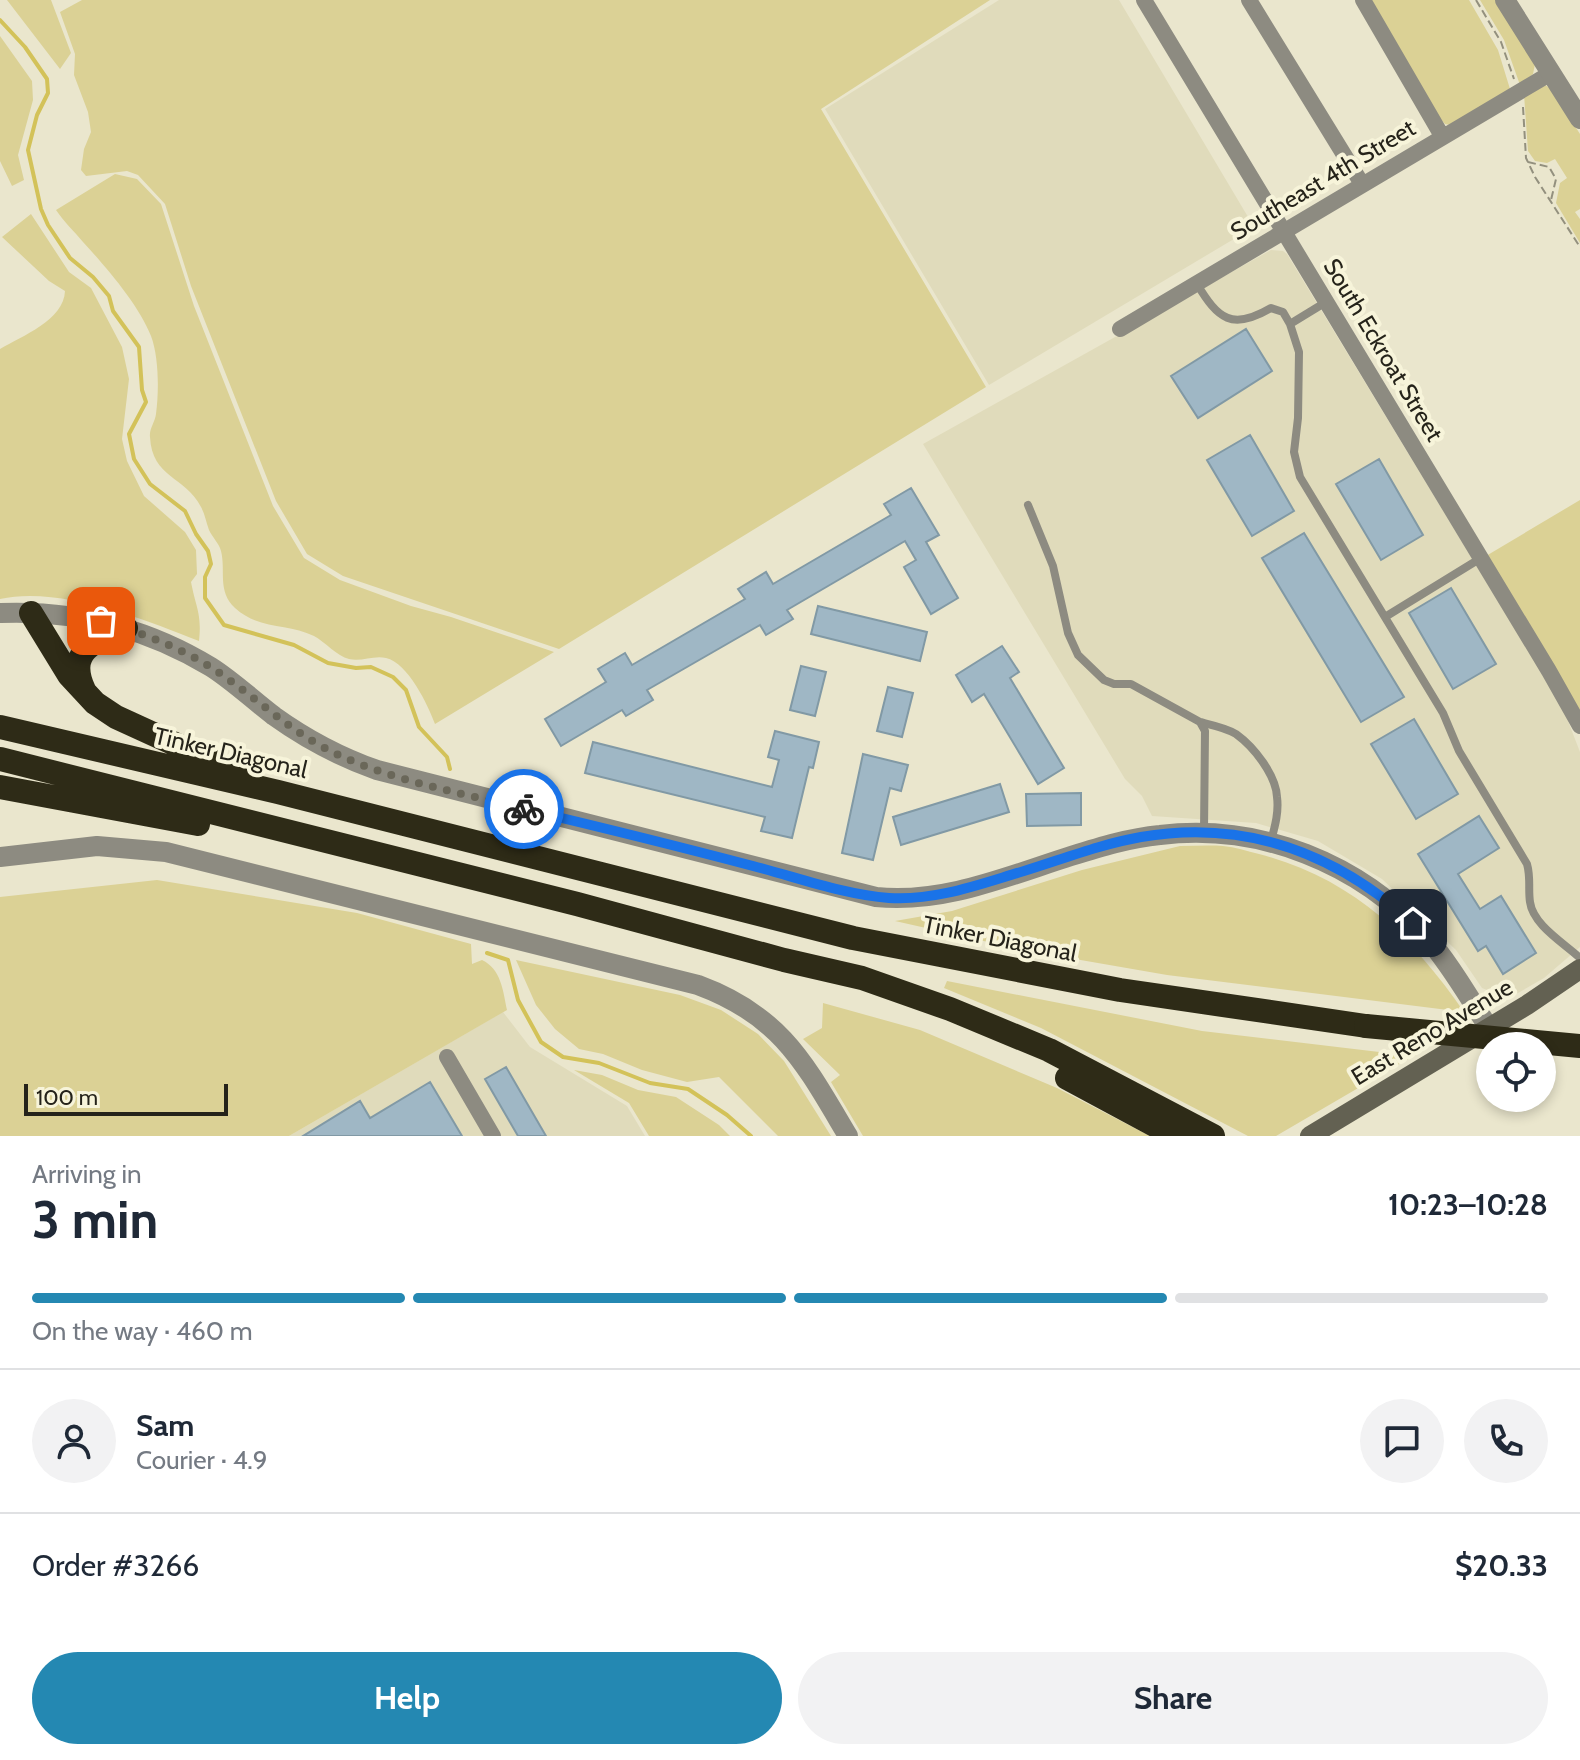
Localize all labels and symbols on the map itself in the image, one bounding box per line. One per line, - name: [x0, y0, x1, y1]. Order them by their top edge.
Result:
- street label: Southeast 4th Street: [1225, 113, 1420, 246]
- street label: South Eckroat Street: [1317, 253, 1449, 446]
- pin: [67, 587, 135, 655]
- street label: Tinker Diagonal: [152, 721, 311, 784]
- courier: [484, 769, 564, 849]
- pin: [1379, 889, 1447, 957]
- street label: Tinker Diagonal: [921, 909, 1080, 968]
- street label: East Reno Avenue: [1346, 972, 1518, 1091]
- scale bar: [24, 1080, 228, 1116]

